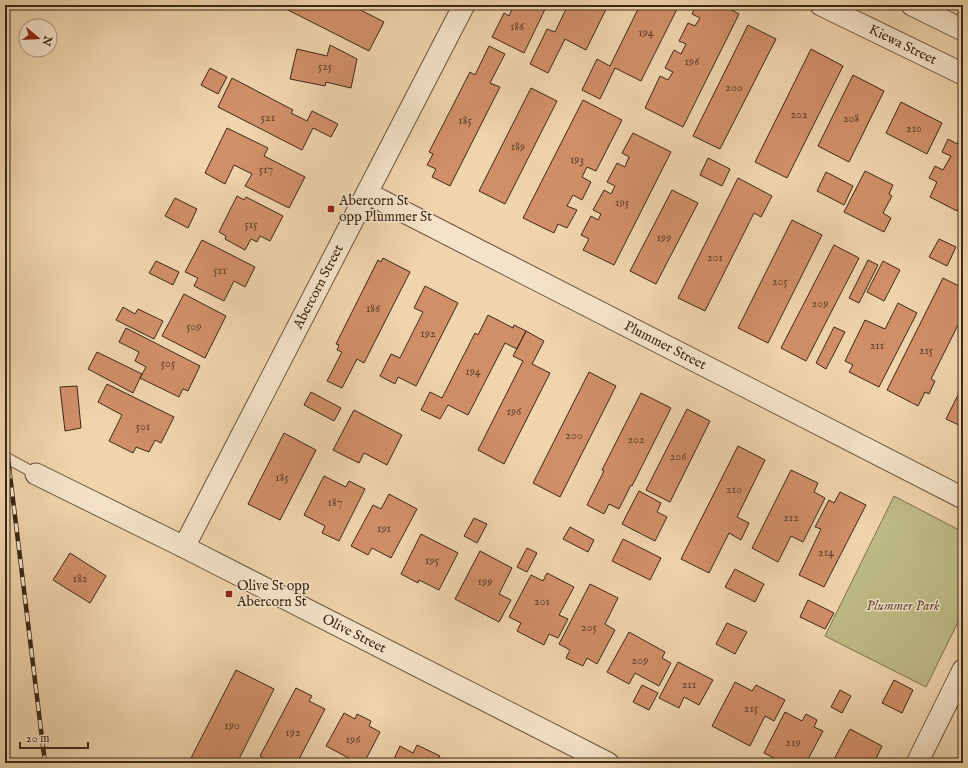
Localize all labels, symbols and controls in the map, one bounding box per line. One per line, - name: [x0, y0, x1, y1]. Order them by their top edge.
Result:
- north arrow: [18, 18, 58, 58]
- house number: 186: [510, 19, 525, 34]
- street label: Kiewa Street: [866, 21, 940, 69]
- house number: 194: [638, 25, 654, 40]
- text: N: [38, 33, 55, 48]
- house number: 196: [685, 54, 700, 69]
- house number: 525: [318, 59, 333, 74]
- house number: 200: [725, 80, 743, 95]
- house number: 202: [790, 107, 808, 122]
- house number: 521: [261, 110, 275, 125]
- house number: 208: [843, 111, 859, 126]
- house number: 185: [458, 113, 472, 128]
- house number: 210: [906, 121, 922, 136]
- house number: 189: [511, 139, 525, 154]
- house number: 193: [570, 152, 584, 167]
- house number: 517: [259, 162, 273, 177]
- place label: Abercorn St opp Plummer St: [338, 192, 432, 226]
- house number: 195: [615, 195, 630, 210]
- marker: Abercorn St opp Plummer St: [326, 204, 336, 214]
- house number: 515: [244, 217, 258, 232]
- house number: 199: [657, 230, 671, 245]
- street label: Abercorn Street: [289, 241, 348, 333]
- house number: 201: [707, 250, 723, 265]
- house number: 511: [213, 263, 227, 278]
- house number: 205: [772, 274, 789, 289]
- house number: 209: [812, 296, 828, 311]
- house number: 186: [366, 301, 381, 316]
- street label: Plummer Street: [621, 317, 710, 374]
- house number: 509: [186, 319, 202, 334]
- house number: 192: [420, 326, 436, 341]
- house number: 211: [870, 338, 884, 353]
- house number: 215: [919, 343, 934, 358]
- house number: 505: [161, 356, 176, 371]
- house number: 194: [465, 364, 481, 379]
- house number: 196: [507, 404, 522, 419]
- house number: 501: [136, 419, 150, 434]
- house number: 200: [565, 428, 583, 443]
- house number: 202: [627, 432, 645, 447]
- house number: 206: [670, 449, 687, 464]
- house number: 185: [275, 470, 289, 485]
- house number: 210: [726, 482, 742, 497]
- house number: 187: [328, 495, 342, 510]
- house number: 212: [783, 510, 799, 525]
- house number: 191: [377, 521, 391, 536]
- house number: 214: [818, 545, 834, 560]
- house number: 195: [425, 553, 440, 568]
- house number: 182: [73, 571, 88, 586]
- house number: 199: [478, 574, 492, 589]
- place label: Olive St opp Abercorn St: [236, 577, 310, 611]
- marker: Olive St opp Abercorn St: [224, 589, 234, 599]
- house number: 201: [534, 594, 550, 609]
- park label: Plummer Park: [866, 597, 940, 615]
- street label: Olive Street: [319, 610, 389, 658]
- house number: 205: [581, 620, 598, 635]
- house number: 209: [632, 653, 648, 668]
- house number: 211: [682, 677, 696, 692]
- house number: 215: [744, 701, 759, 716]
- house number: 190: [224, 718, 240, 733]
- scale bar: [20, 724, 88, 750]
- house number: 192: [285, 725, 301, 740]
- text: 20 m: [26, 731, 49, 746]
- house number: 196: [346, 732, 361, 747]
- house number: 219: [785, 735, 801, 750]

